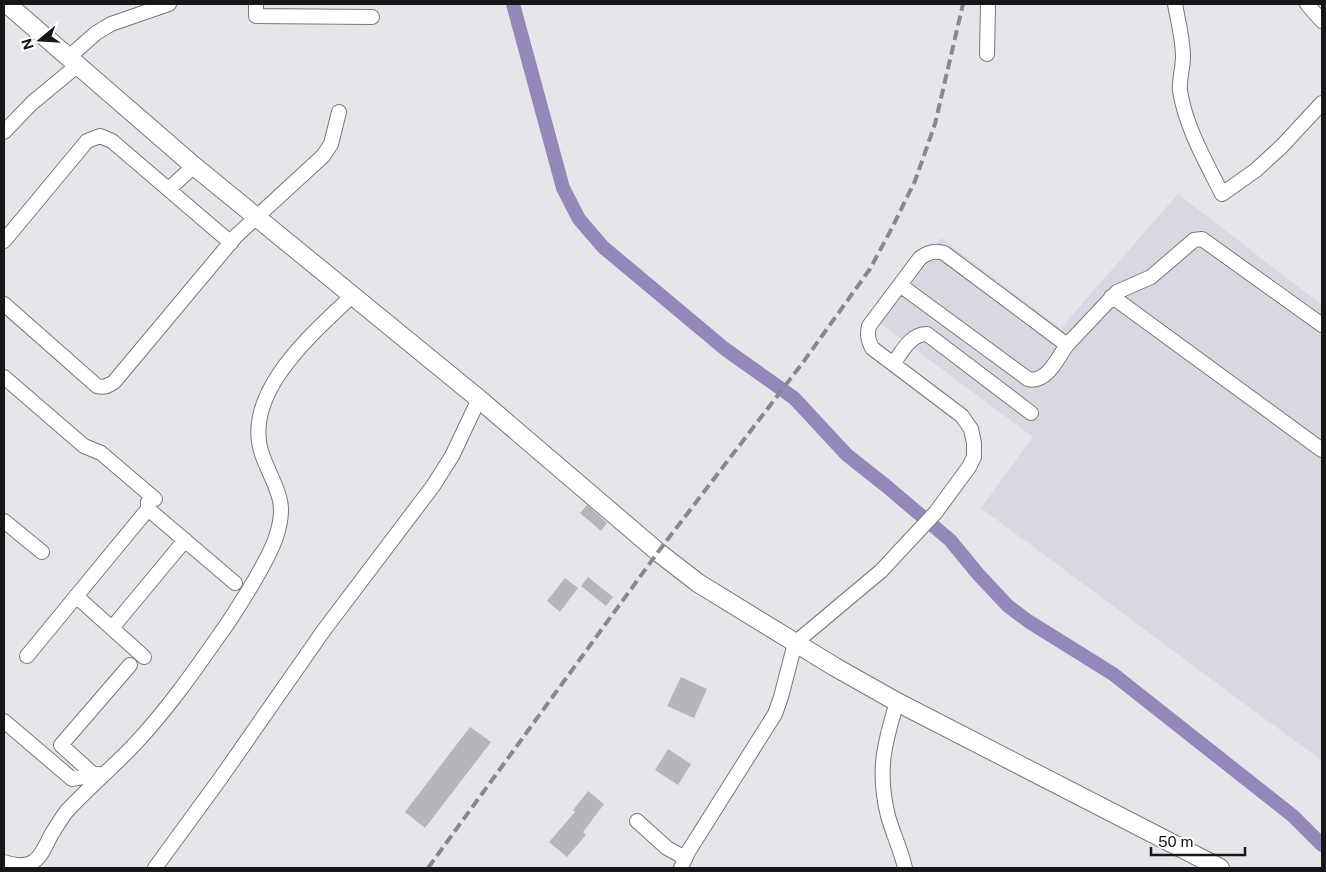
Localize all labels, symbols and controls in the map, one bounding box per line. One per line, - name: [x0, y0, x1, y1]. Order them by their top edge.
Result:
- north arrow: [15, 15, 65, 65]
- text: N: [18, 36, 37, 52]
- scale bar: [1151, 824, 1245, 856]
- text: 50 m: [1158, 833, 1193, 850]

